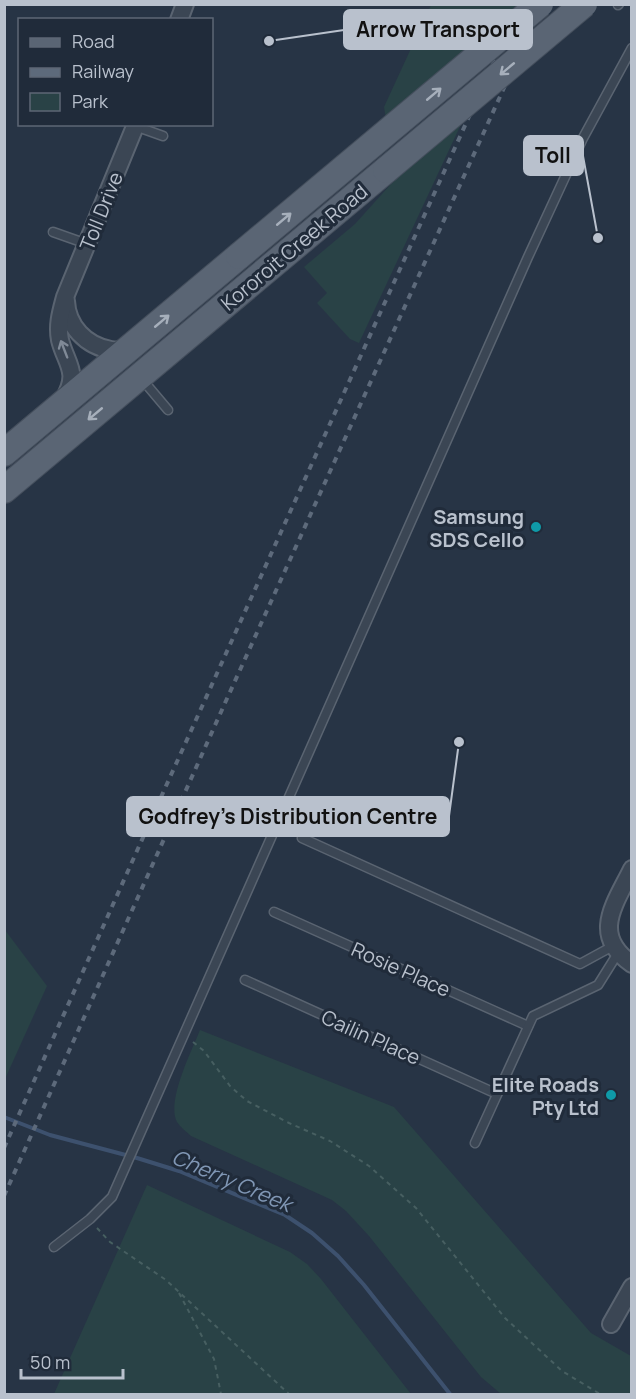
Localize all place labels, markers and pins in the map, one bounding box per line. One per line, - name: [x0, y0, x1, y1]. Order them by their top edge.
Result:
- callout: Arrow Transport: [344, 10, 532, 49]
- callout: Toll: [524, 136, 583, 175]
- place label: Samsung SDS Cello: [429, 503, 524, 553]
- marker: Samsung SDS Cello: [529, 520, 543, 534]
- callout: Godfrey's Distribution Centre: [127, 797, 449, 836]
- place label: Elite Roads Pty Ltd: [492, 1071, 599, 1121]
- marker: Elite Roads Pty Ltd: [604, 1088, 618, 1102]

